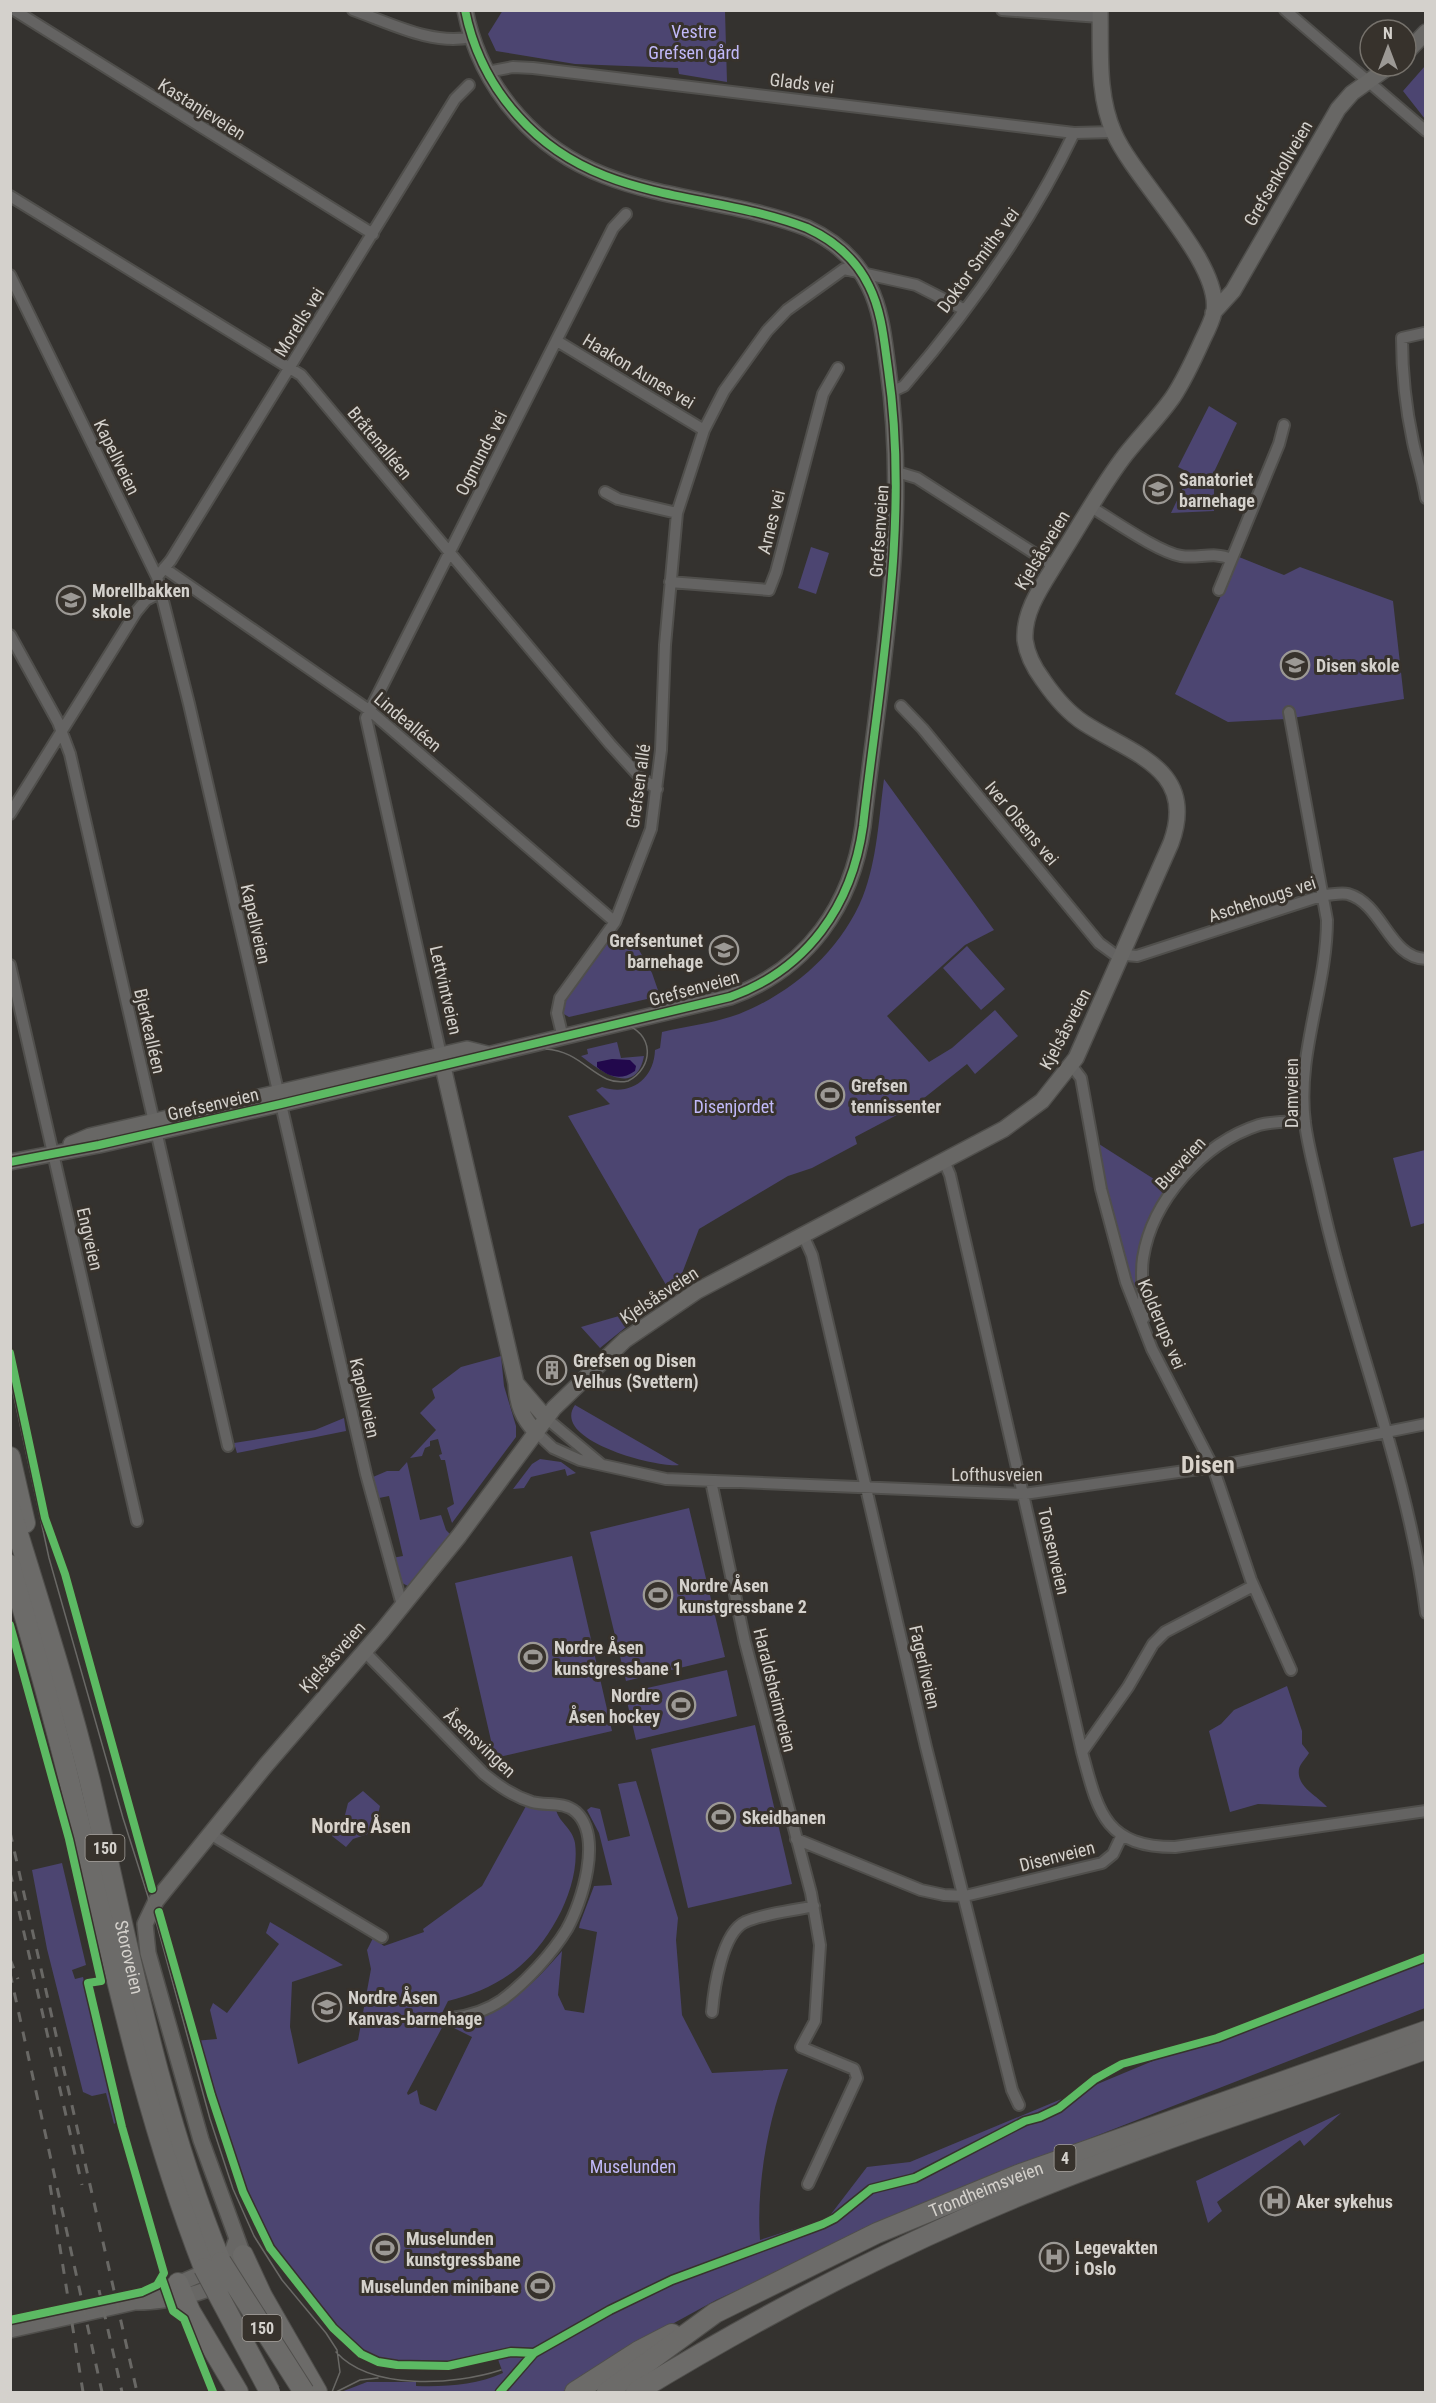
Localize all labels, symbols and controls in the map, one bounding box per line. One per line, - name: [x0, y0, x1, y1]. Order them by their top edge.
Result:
- north arrow: [1358, 18, 1418, 78]
- park label: Vestre Grefsen gård: [648, 21, 740, 63]
- text: N: [1383, 24, 1393, 43]
- street label: Glads vei: [769, 69, 835, 97]
- street label: Kastanjeveien: [154, 74, 250, 144]
- street label: Grefsenkollveien: [1239, 117, 1317, 229]
- street label: Doktor Smiths vei: [933, 203, 1023, 317]
- street label: Morells vei: [270, 284, 328, 360]
- street label: Haakon Aunes vei: [579, 329, 699, 413]
- street label: Bråtenalléen: [343, 402, 417, 484]
- street label: Ogmunds vei: [451, 407, 511, 499]
- street label: Kapellveien: [90, 416, 144, 498]
- place label: Sanatoriet barnehage: [1179, 469, 1255, 511]
- school or university icon: Sanatoriet barnehage: [1142, 473, 1174, 505]
- street label: Grefsenveien: [865, 484, 893, 578]
- street label: Arnes vei: [753, 488, 789, 556]
- street label: Kjelsåsveien: [1010, 507, 1074, 593]
- place label: Morellbakken skole: [92, 580, 190, 622]
- school or university icon: Morellbakken skole: [55, 584, 87, 616]
- school or university icon: Disen skole: [1279, 649, 1311, 681]
- place label: Disen skole: [1316, 655, 1400, 676]
- street label: Lindealléen: [370, 688, 446, 756]
- street label: Grefsen allé: [622, 742, 654, 830]
- street label: Iver Olsens vei: [981, 777, 1063, 869]
- street label: Aschehougs vei: [1206, 872, 1318, 926]
- street label: Kapellveien: [237, 882, 275, 966]
- place label: Grefsentunet barnehage: [609, 930, 703, 972]
- school or university icon: Grefsentunet barnehage: [708, 934, 740, 966]
- street label: Lettvintveien: [426, 943, 466, 1037]
- street label: Grefsenveien: [646, 966, 742, 1010]
- street label: Kjelsåsveien: [1035, 985, 1095, 1073]
- street label: Bjerkealléen: [130, 986, 170, 1076]
- street label: Damveien: [1281, 1058, 1302, 1128]
- place label: Grefsen tennissenter: [851, 1075, 941, 1117]
- sports icon: Grefsen tennissenter: [814, 1079, 846, 1111]
- street label: Grefsenveien: [165, 1083, 261, 1125]
- park label: Disenjordet: [694, 1096, 774, 1117]
- street label: Bueveien: [1150, 1132, 1210, 1194]
- street label: Engveien: [73, 1206, 107, 1272]
- street label: Kjelsåsveien: [616, 1262, 702, 1328]
- street label: Kolderups vei: [1134, 1276, 1190, 1372]
- place label: Grefsen og Disen Velhus (Svettern): [573, 1350, 699, 1393]
- building icon: Grefsen og Disen Velhus (Svettern): [536, 1354, 568, 1386]
- street label: Kapellveien: [346, 1356, 384, 1440]
- district label: Disen: [1181, 1451, 1235, 1479]
- street label: Lofthusveien: [951, 1464, 1043, 1485]
- street label: Tonsenveien: [1034, 1505, 1074, 1597]
- place label: Nordre Åsen kunstgressbane 2: [679, 1574, 807, 1617]
- sports icon: Nordre Åsen kunstgressbane 2: [642, 1579, 674, 1611]
- street label: Kjelsåsveien: [294, 1617, 370, 1697]
- street label: Fagerliveien: [905, 1623, 945, 1711]
- street label: Haraldsheimveien: [749, 1626, 801, 1754]
- place label: Nordre Åsen kunstgressbane 1: [554, 1636, 682, 1679]
- sports icon: Nordre Åsen kunstgressbane 1: [517, 1641, 549, 1673]
- place label: Nordre Åsen hockey: [568, 1685, 660, 1727]
- sports icon: Nordre Åsen hockey: [665, 1689, 697, 1721]
- street label: Åsensvingen: [440, 1704, 521, 1782]
- sports icon: Skeidbanen: [705, 1801, 737, 1833]
- place label: Skeidbanen: [742, 1807, 826, 1828]
- district label: Nordre Åsen: [311, 1814, 411, 1838]
- road number: 150: [86, 1835, 124, 1861]
- street label: Disenveien: [1017, 1836, 1097, 1876]
- street label: Storoveien: [111, 1918, 149, 1996]
- place label: Nordre Åsen Kanvas-barnehage: [348, 1986, 483, 2029]
- school or university icon: Nordre Åsen Kanvas-barnehage: [311, 1991, 343, 2023]
- road number: 4: [1054, 2145, 1076, 2171]
- park label: Muselunden: [590, 2156, 676, 2177]
- street label: Trondheimsveien: [926, 2157, 1046, 2221]
- hospital icon: Aker sykehus: [1259, 2185, 1291, 2217]
- place label: Aker sykehus: [1296, 2191, 1393, 2212]
- place label: Muselunden kunstgressbane: [406, 2228, 521, 2270]
- sports icon: Muselunden kunstgressbane: [369, 2232, 401, 2264]
- place label: Legevakten i Oslo: [1075, 2237, 1158, 2279]
- hospital icon: Legevakten i Oslo: [1038, 2241, 1070, 2273]
- sports icon: Muselunden minibane: [524, 2270, 556, 2302]
- place label: Muselunden minibane: [361, 2276, 519, 2297]
- road number: 150: [242, 2315, 282, 2341]

